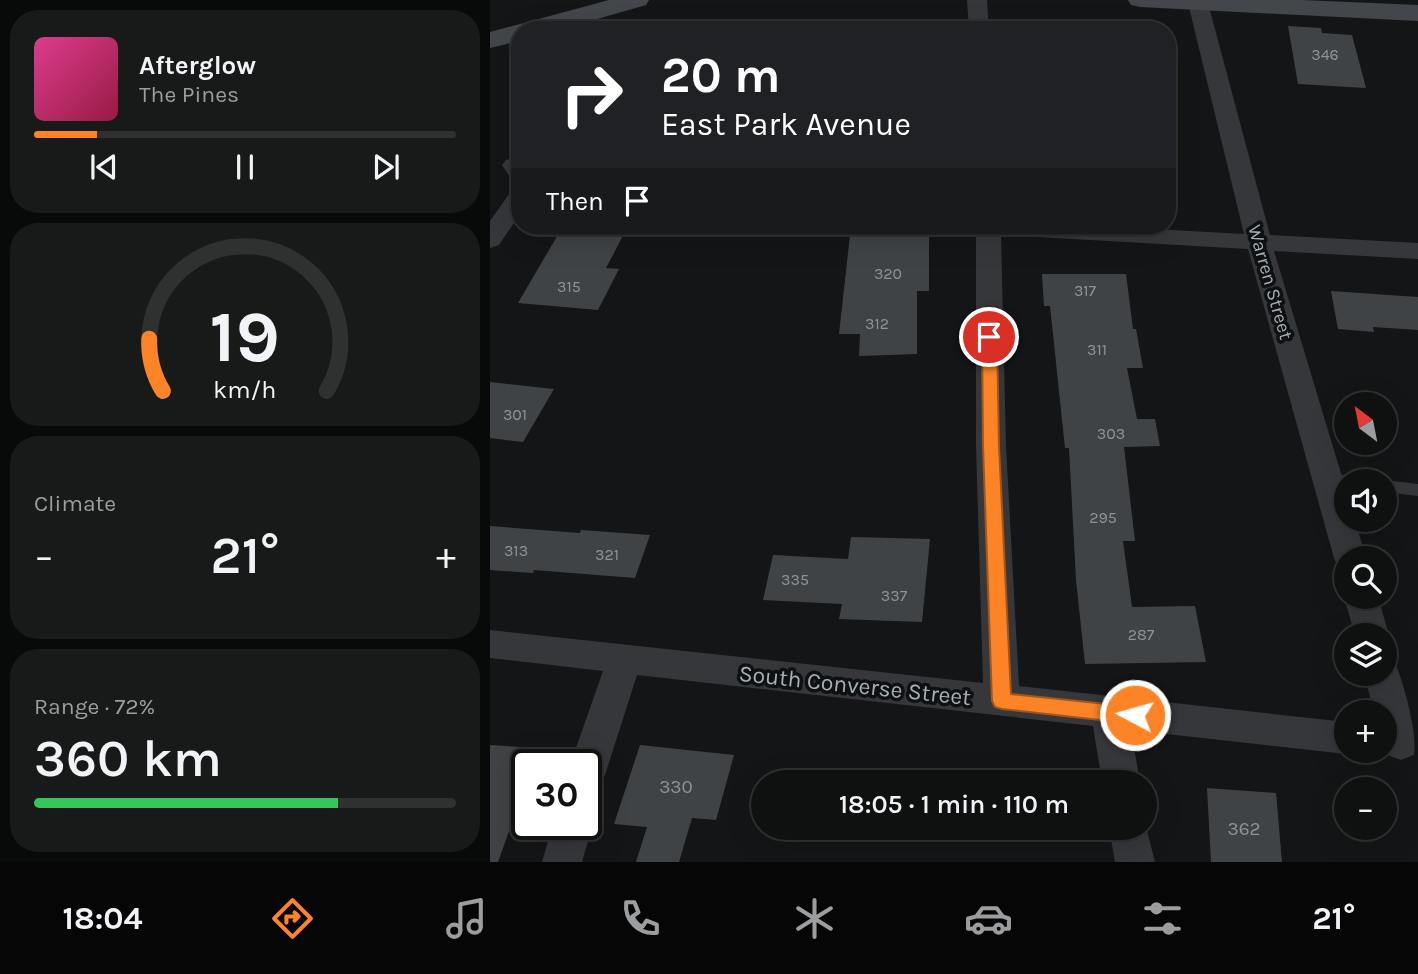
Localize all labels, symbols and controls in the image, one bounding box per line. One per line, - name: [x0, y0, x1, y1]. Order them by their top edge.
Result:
- house number: 346: [1311, 45, 1339, 64]
- text: 20 m: [661, 47, 781, 104]
- icon: right: [546, 49, 637, 140]
- text: Afterglow: [139, 50, 256, 81]
- text: The Pines: [139, 81, 239, 108]
- text: East Park Avenue: [661, 106, 911, 143]
- icon: previous: [85, 148, 123, 186]
- icon: pause: [226, 148, 264, 186]
- icon: next: [367, 148, 405, 186]
- icon: arrive: [618, 182, 656, 220]
- text: Then: [546, 186, 604, 217]
- street label: Warren Street: [1243, 222, 1297, 342]
- house number: 320: [874, 264, 902, 283]
- house number: 315: [557, 277, 581, 296]
- house number: 317: [1074, 281, 1097, 300]
- text: 19: [210, 294, 280, 379]
- pin: [959, 307, 1019, 367]
- house number: 312: [865, 314, 889, 333]
- icon: arrive: [970, 318, 1008, 356]
- house number: 311: [1087, 340, 1107, 359]
- text: km/h: [213, 374, 277, 403]
- north arrow: [1334, 392, 1396, 455]
- map controls: [1334, 392, 1397, 840]
- house number: 301: [503, 405, 527, 424]
- house number: 303: [1097, 424, 1125, 443]
- button: sound: [1334, 469, 1397, 532]
- text: Climate: [34, 490, 116, 517]
- house number: 295: [1089, 508, 1117, 527]
- text: 21°: [211, 525, 279, 586]
- text: −: [34, 534, 54, 579]
- text: +: [436, 534, 456, 579]
- house number: 313: [504, 541, 528, 560]
- house number: 321: [595, 545, 619, 564]
- button: search: [1334, 546, 1397, 609]
- house number: 335: [781, 570, 809, 589]
- house number: 337: [881, 586, 908, 605]
- button: layers: [1334, 623, 1397, 686]
- house number: 287: [1128, 625, 1155, 644]
- street label: South Converse Street: [738, 660, 973, 711]
- position arrow: [1098, 678, 1172, 752]
- text: Range · 72%: [34, 693, 155, 720]
- button: +: [1334, 700, 1397, 763]
- text: 360 km: [34, 728, 222, 789]
- speed limit sign: 30: [511, 749, 602, 840]
- house number: 330: [659, 776, 693, 798]
- button: −: [1334, 777, 1397, 840]
- text: 18:05 · 1 min · 110 m: [839, 789, 1069, 820]
- house number: 362: [1227, 818, 1261, 840]
- icon: directions: [268, 894, 317, 943]
- icon: music: [442, 894, 491, 943]
- icon: phone: [616, 894, 665, 943]
- icon: climate: [790, 894, 839, 943]
- icon: car: [964, 894, 1013, 943]
- icon: filters: [1138, 894, 1187, 943]
- text: 18:04: [63, 900, 143, 937]
- text: 21°: [1312, 900, 1355, 937]

